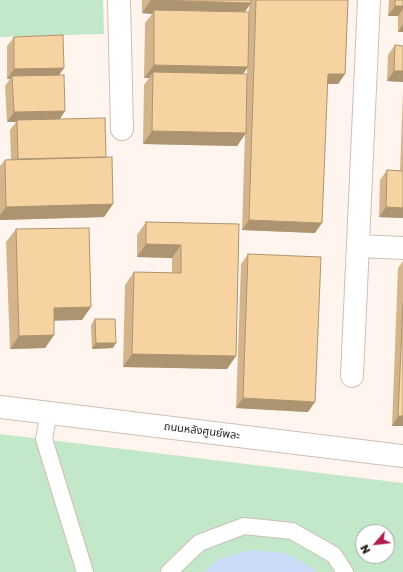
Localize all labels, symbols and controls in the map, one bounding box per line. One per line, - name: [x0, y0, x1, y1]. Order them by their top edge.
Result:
- street label: ถนนหลังศูนย์พละ: [163, 420, 241, 442]
- north arrow: [355, 524, 395, 564]
- text: N: [357, 543, 373, 556]

